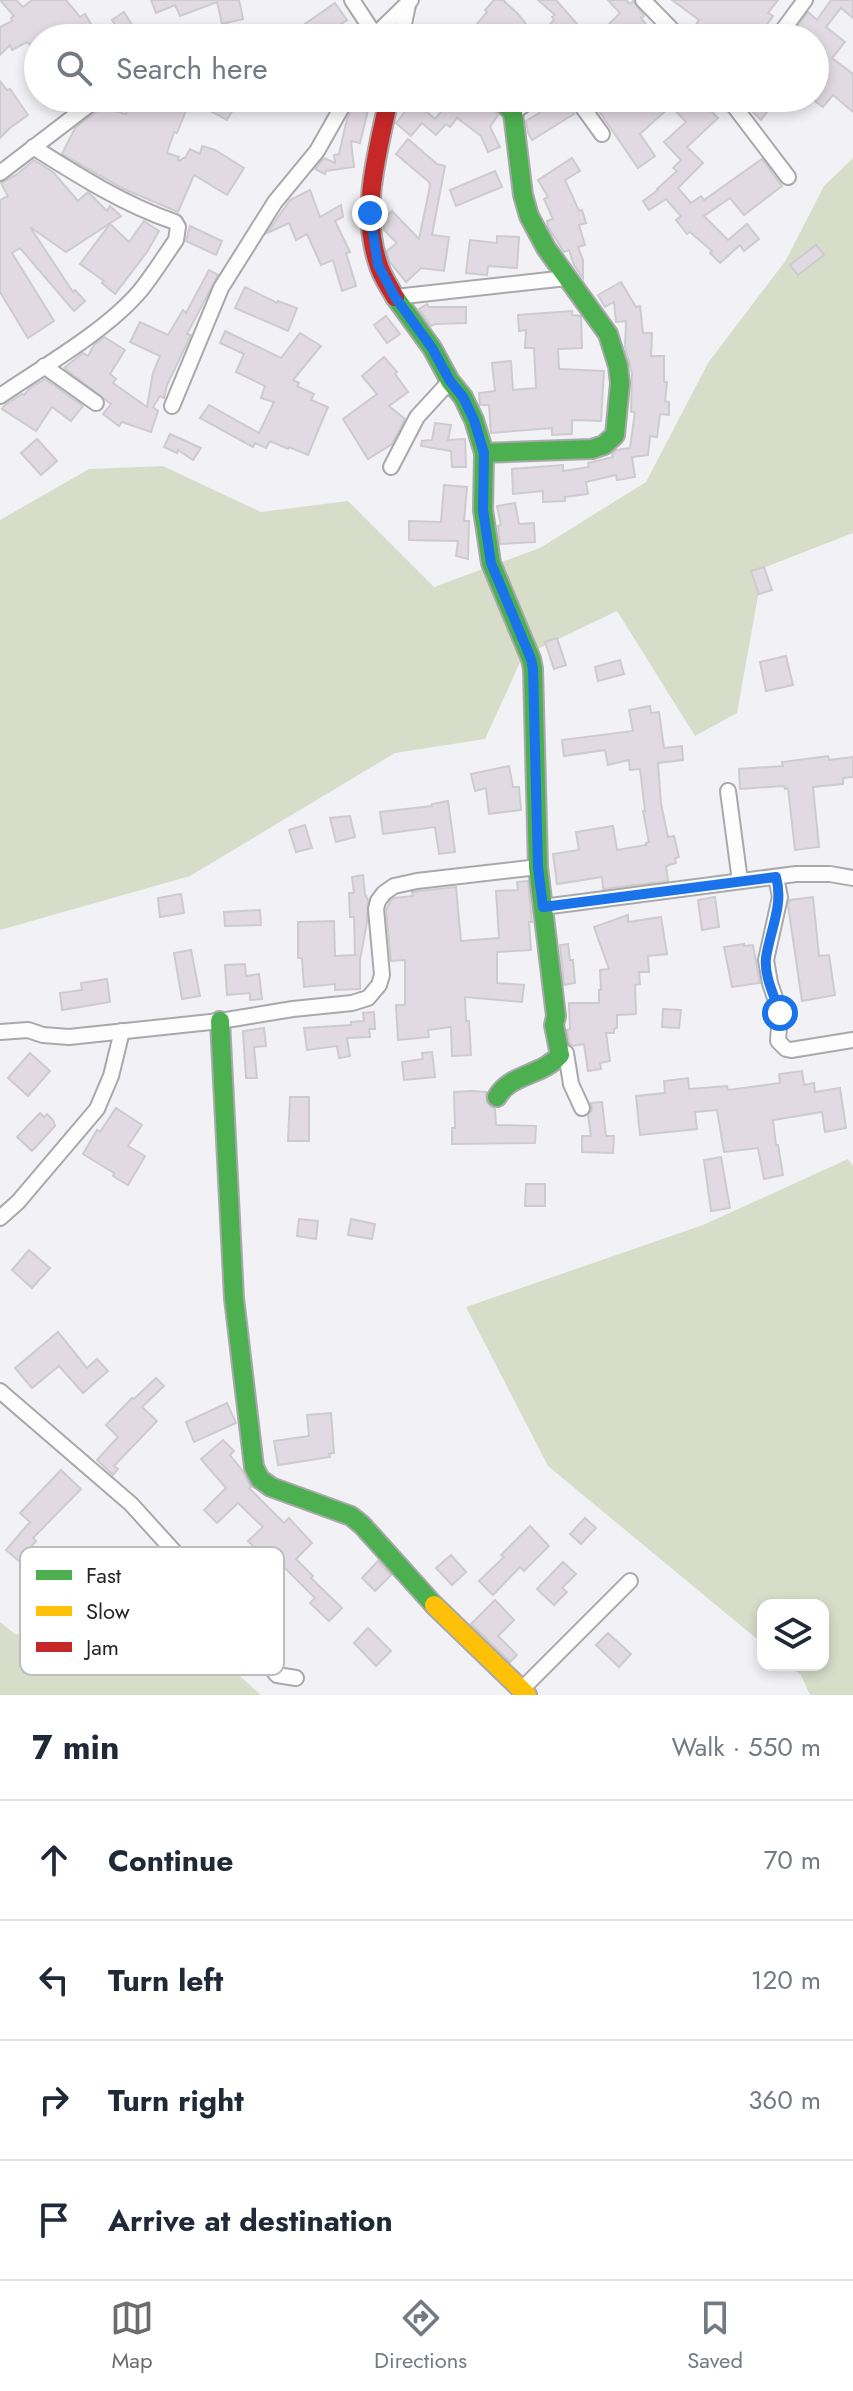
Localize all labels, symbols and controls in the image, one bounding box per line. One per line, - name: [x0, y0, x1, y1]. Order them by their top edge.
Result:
- search box: [24, 24, 829, 112]
- icon: search: [52, 46, 96, 90]
- text: Search here: [116, 47, 268, 90]
- route end: [352, 195, 388, 231]
- route start: [762, 995, 798, 1031]
- legend: [20, 1547, 284, 1675]
- text: Fast: [86, 1559, 122, 1591]
- text: Slow: [86, 1595, 130, 1627]
- map controls: [757, 1599, 829, 1671]
- button: layers: [757, 1599, 829, 1671]
- text: Jam: [83, 1631, 119, 1663]
- text: 7 min: [32, 1723, 120, 1772]
- text: Walk · 550 m: [672, 1728, 821, 1766]
- icon: ahead: [32, 1838, 76, 1882]
- text: Continue: [108, 1839, 234, 1882]
- text: 70 m: [764, 1841, 821, 1879]
- icon: left: [32, 1958, 76, 2002]
- text: Turn left: [108, 1959, 223, 2002]
- text: 120 m: [751, 1961, 821, 1999]
- icon: right: [32, 2078, 76, 2122]
- text: Turn right: [108, 2079, 244, 2122]
- text: 360 m: [748, 2081, 821, 2119]
- icon: arrive: [32, 2198, 76, 2242]
- text: Arrive at destination: [108, 2199, 393, 2242]
- tab: Map: [110, 2296, 154, 2376]
- tab: Directions: [374, 2296, 467, 2376]
- tab: Saved: [687, 2296, 743, 2376]

